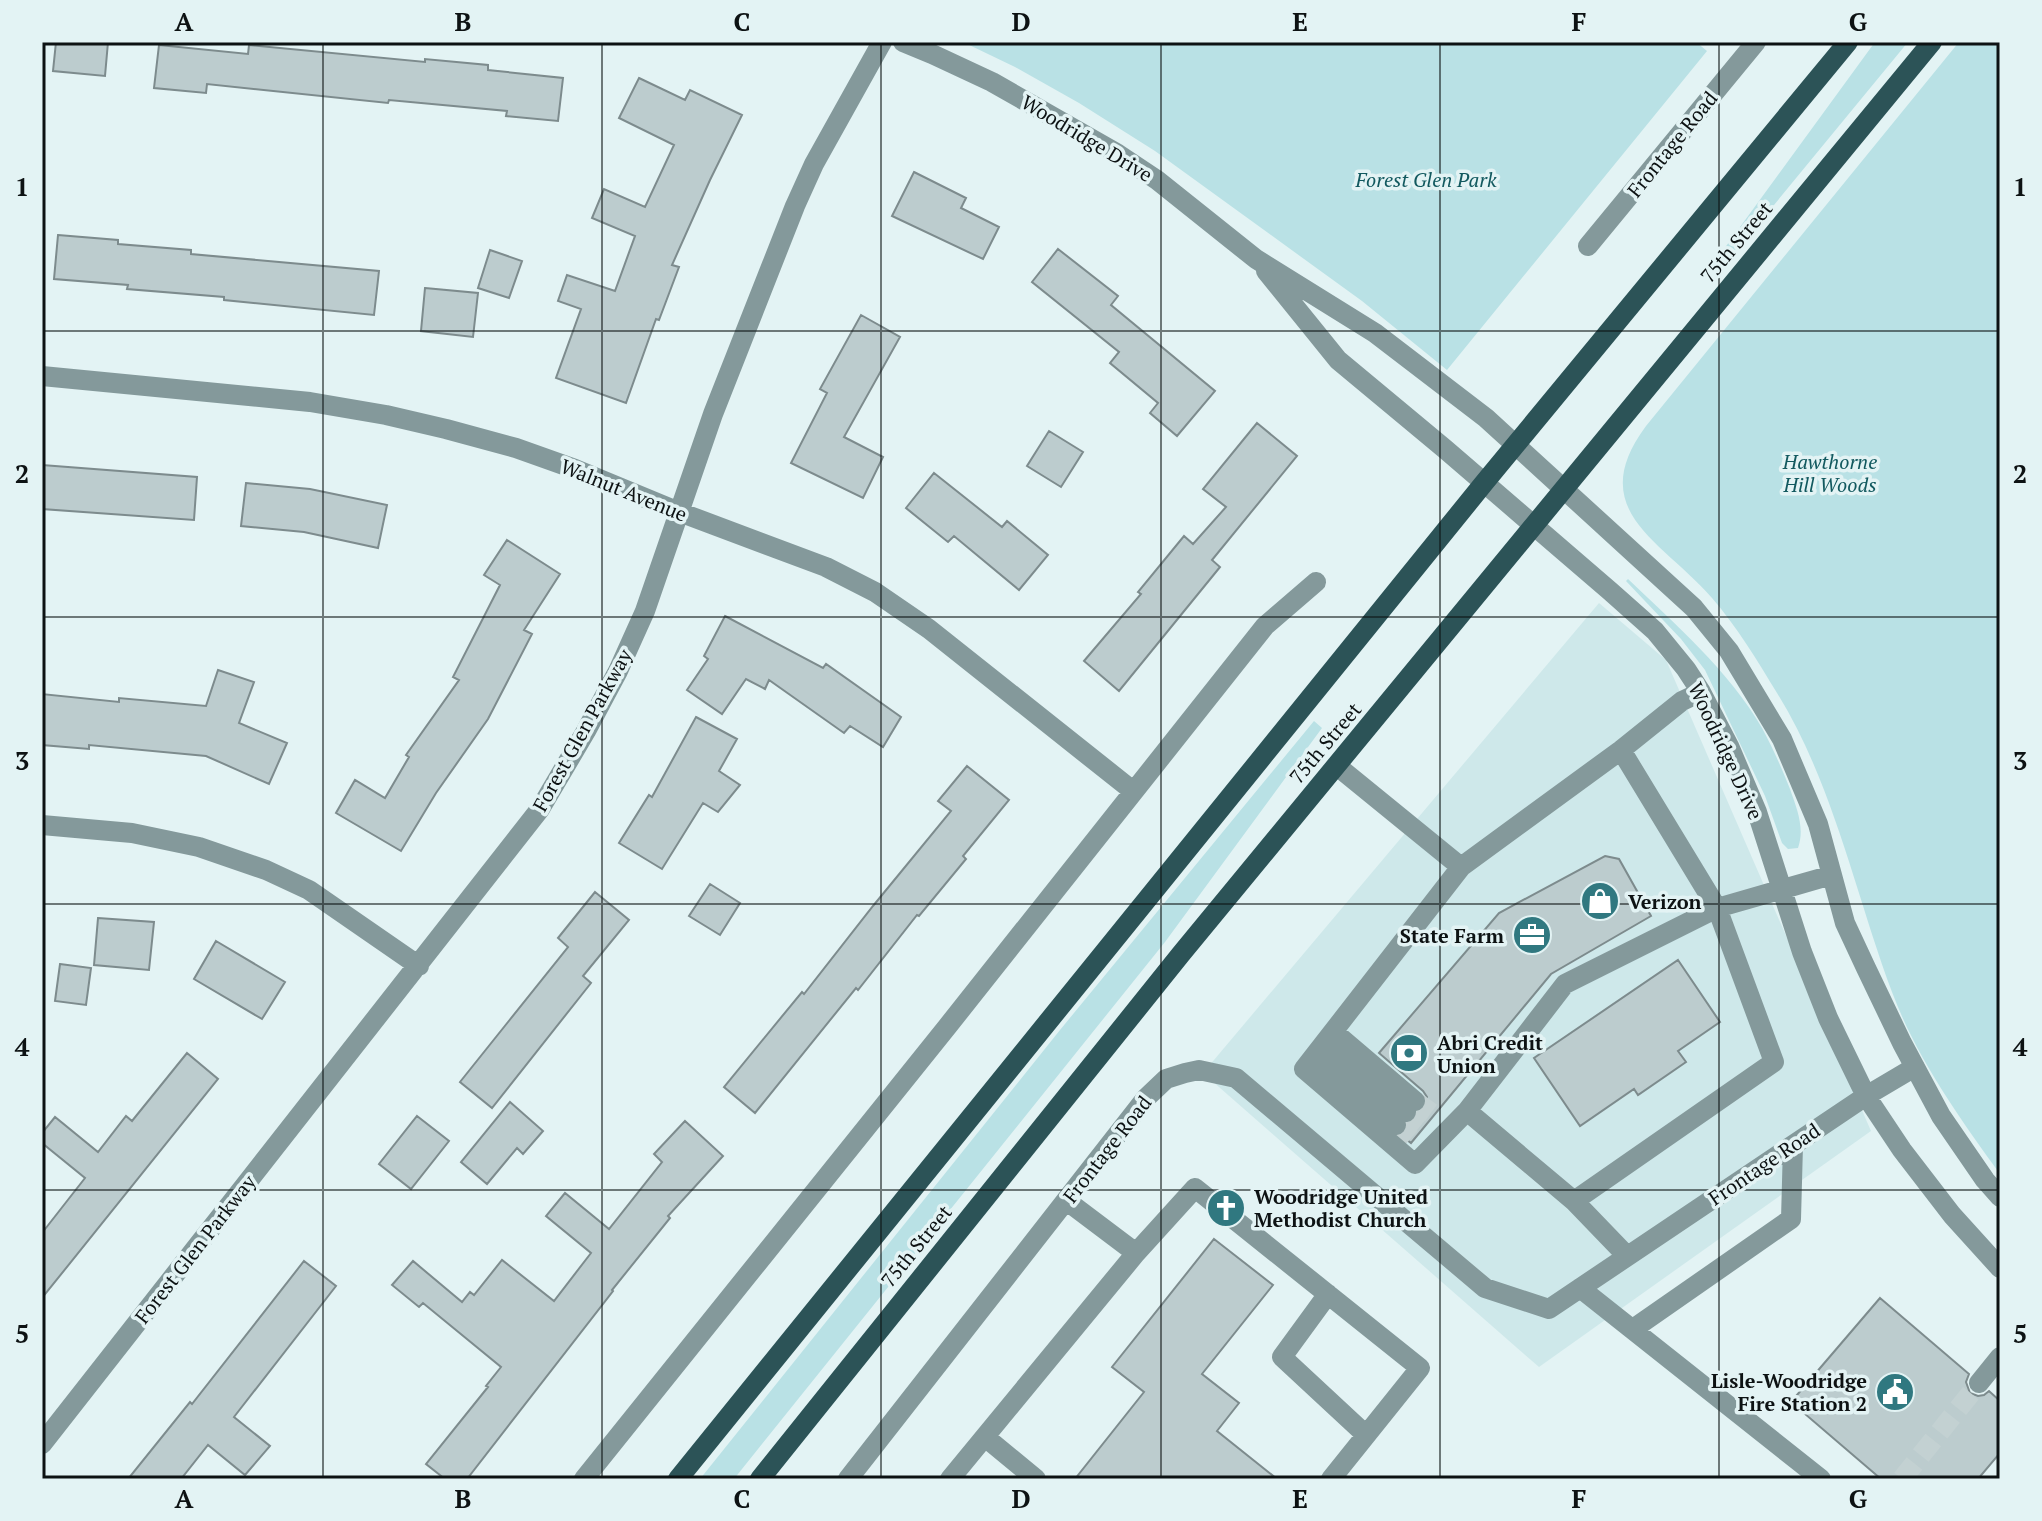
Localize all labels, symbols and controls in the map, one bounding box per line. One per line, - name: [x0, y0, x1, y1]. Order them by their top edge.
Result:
- text: A: [175, 4, 194, 38]
- text: B: [455, 4, 471, 38]
- text: C: [734, 4, 750, 38]
- text: D: [1011, 4, 1031, 38]
- text: E: [1292, 4, 1308, 38]
- text: F: [1572, 4, 1587, 38]
- text: G: [1849, 4, 1868, 38]
- street label: Frontage Road: [1621, 85, 1723, 203]
- street label: Woodridge Drive: [1016, 88, 1158, 188]
- park label: Forest Glen Park: [1354, 166, 1497, 193]
- text: 1: [15, 169, 29, 203]
- text: 1: [2013, 169, 2027, 203]
- street label: 75th Street: [1694, 195, 1778, 288]
- park label: Hawthorne Hill Woods: [1782, 448, 1877, 498]
- street label: Walnut Avenue: [557, 452, 691, 528]
- text: 2: [15, 456, 29, 490]
- text: 2: [2013, 456, 2027, 490]
- street label: Forest Glen Parkway: [526, 643, 638, 816]
- street label: Woodridge Drive: [1682, 678, 1770, 824]
- street label: 75th Street: [1283, 696, 1367, 789]
- text: 3: [15, 743, 29, 777]
- text: 3: [2013, 743, 2027, 777]
- shop icon: Verizon: [1579, 880, 1621, 922]
- place label: Verizon: [1628, 888, 1702, 915]
- office icon: State Farm: [1511, 914, 1553, 956]
- place label: State Farm: [1400, 922, 1505, 949]
- text: 4: [15, 1029, 30, 1063]
- place label: Abri Credit Union: [1437, 1029, 1543, 1079]
- text: 4: [2013, 1029, 2028, 1063]
- bank icon: Abri Credit Union: [1388, 1032, 1430, 1074]
- street label: Frontage Road: [1057, 1090, 1157, 1208]
- street label: Frontage Road: [1703, 1117, 1825, 1211]
- street label: Forest Glen Parkway: [128, 1168, 262, 1329]
- place label: Woodridge United Methodist Church: [1254, 1183, 1428, 1233]
- church icon: Woodridge United Methodist Church: [1205, 1187, 1247, 1229]
- street label: 75th Street: [874, 1199, 958, 1293]
- text: 5: [15, 1316, 29, 1350]
- text: 5: [2013, 1316, 2027, 1350]
- place label: Lisle-Woodridge Fire Station 2: [1711, 1367, 1867, 1417]
- public building icon: Lisle-Woodridge Fire Station 2: [1874, 1371, 1916, 1413]
- text: A: [175, 1481, 194, 1515]
- text: B: [455, 1481, 471, 1515]
- text: C: [734, 1481, 750, 1515]
- text: D: [1011, 1481, 1031, 1515]
- text: E: [1292, 1481, 1308, 1515]
- text: F: [1572, 1481, 1587, 1515]
- text: G: [1849, 1481, 1868, 1515]

